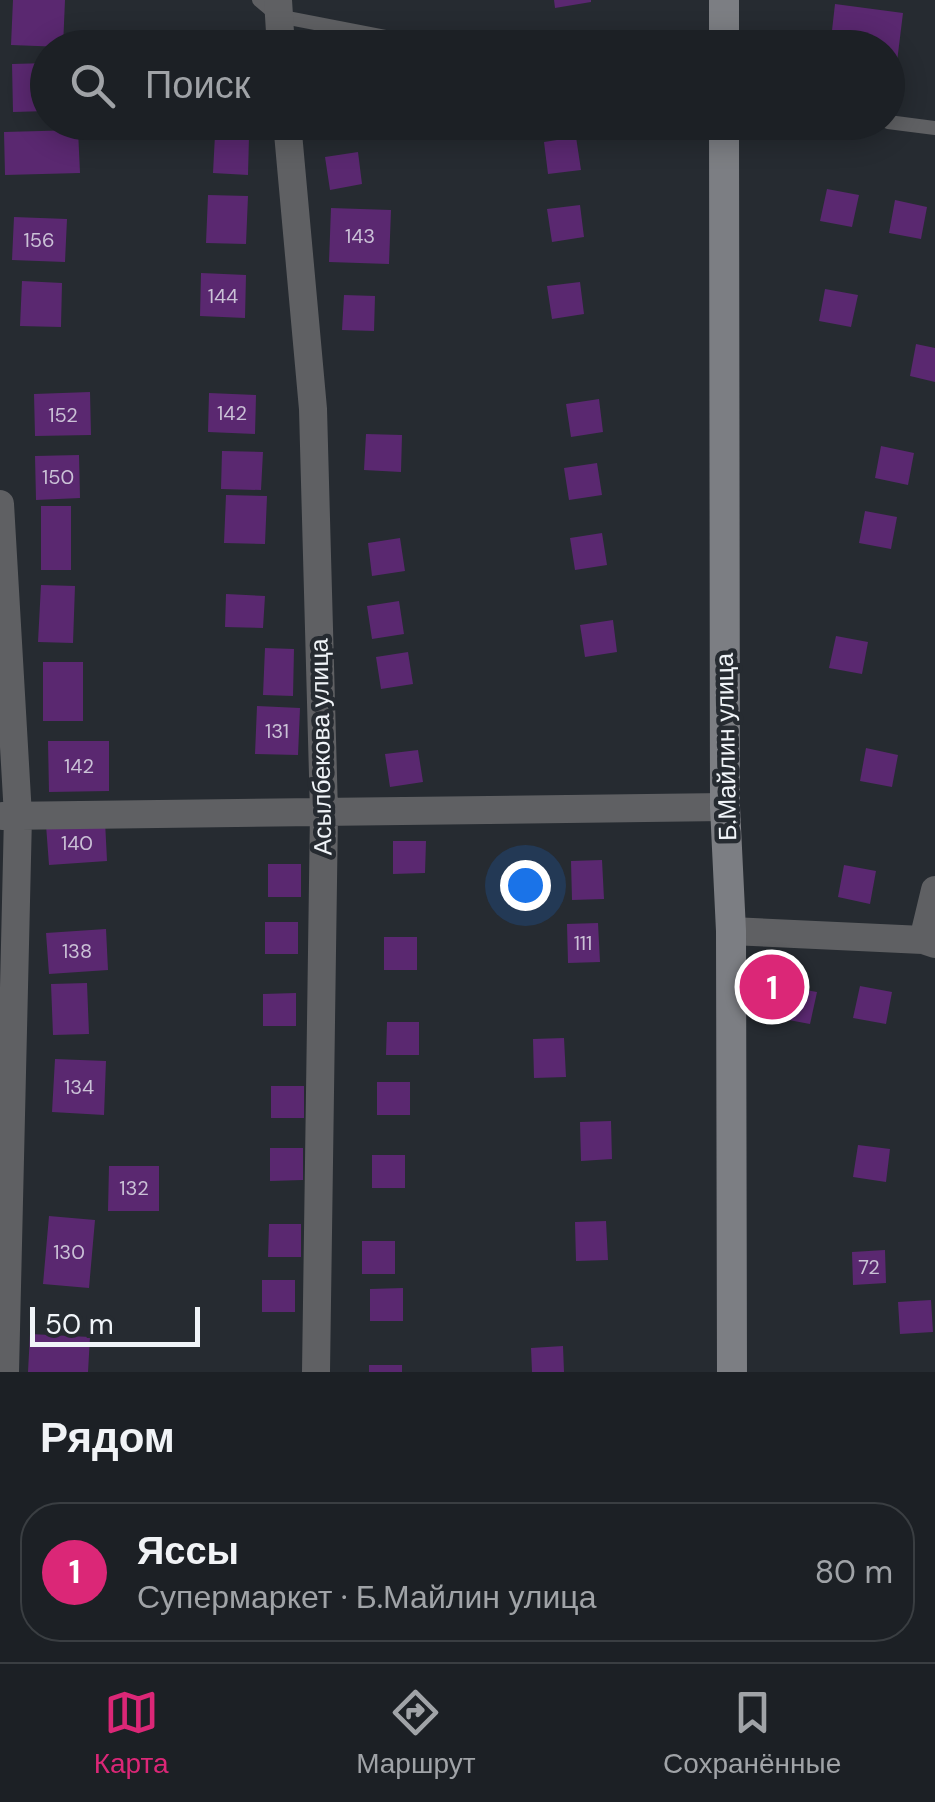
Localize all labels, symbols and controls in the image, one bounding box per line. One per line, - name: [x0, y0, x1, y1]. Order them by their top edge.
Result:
- search box: [30, 30, 905, 140]
- icon: search: [65, 58, 120, 113]
- text: Поиск: [145, 60, 250, 110]
- house number: 143: [345, 223, 375, 249]
- house number: 156: [24, 227, 55, 253]
- house number: 144: [208, 283, 238, 309]
- house number: 142: [217, 400, 247, 426]
- house number: 152: [48, 402, 78, 428]
- house number: 150: [42, 464, 74, 490]
- street label: Асылбекова улица: [303, 638, 339, 856]
- street label: Б.Майлин улица: [708, 653, 744, 841]
- house number: 131: [265, 718, 289, 744]
- house number: 142: [64, 753, 94, 779]
- house number: 140: [61, 830, 93, 856]
- your location: [500, 860, 551, 911]
- house number: 111: [574, 930, 592, 956]
- house number: 138: [62, 938, 92, 964]
- pin: 1: [740, 950, 804, 1024]
- house number: 134: [64, 1074, 94, 1100]
- house number: 132: [119, 1175, 149, 1201]
- house number: 130: [53, 1239, 85, 1265]
- house number: 72: [858, 1254, 880, 1280]
- scale bar: [30, 1302, 200, 1346]
- text: 50 m: [45, 1306, 114, 1343]
- text: Рядом: [40, 1410, 175, 1465]
- text: Яссы: [137, 1526, 239, 1576]
- text: 1: [69, 1551, 80, 1593]
- text: 80 m: [815, 1551, 893, 1593]
- text: Супермаркет · Б.Майлин улица: [137, 1576, 596, 1618]
- tab: Карта: [94, 1685, 169, 1782]
- tab: Маршрут: [356, 1685, 475, 1782]
- tab: Сохранённые: [663, 1685, 841, 1782]

